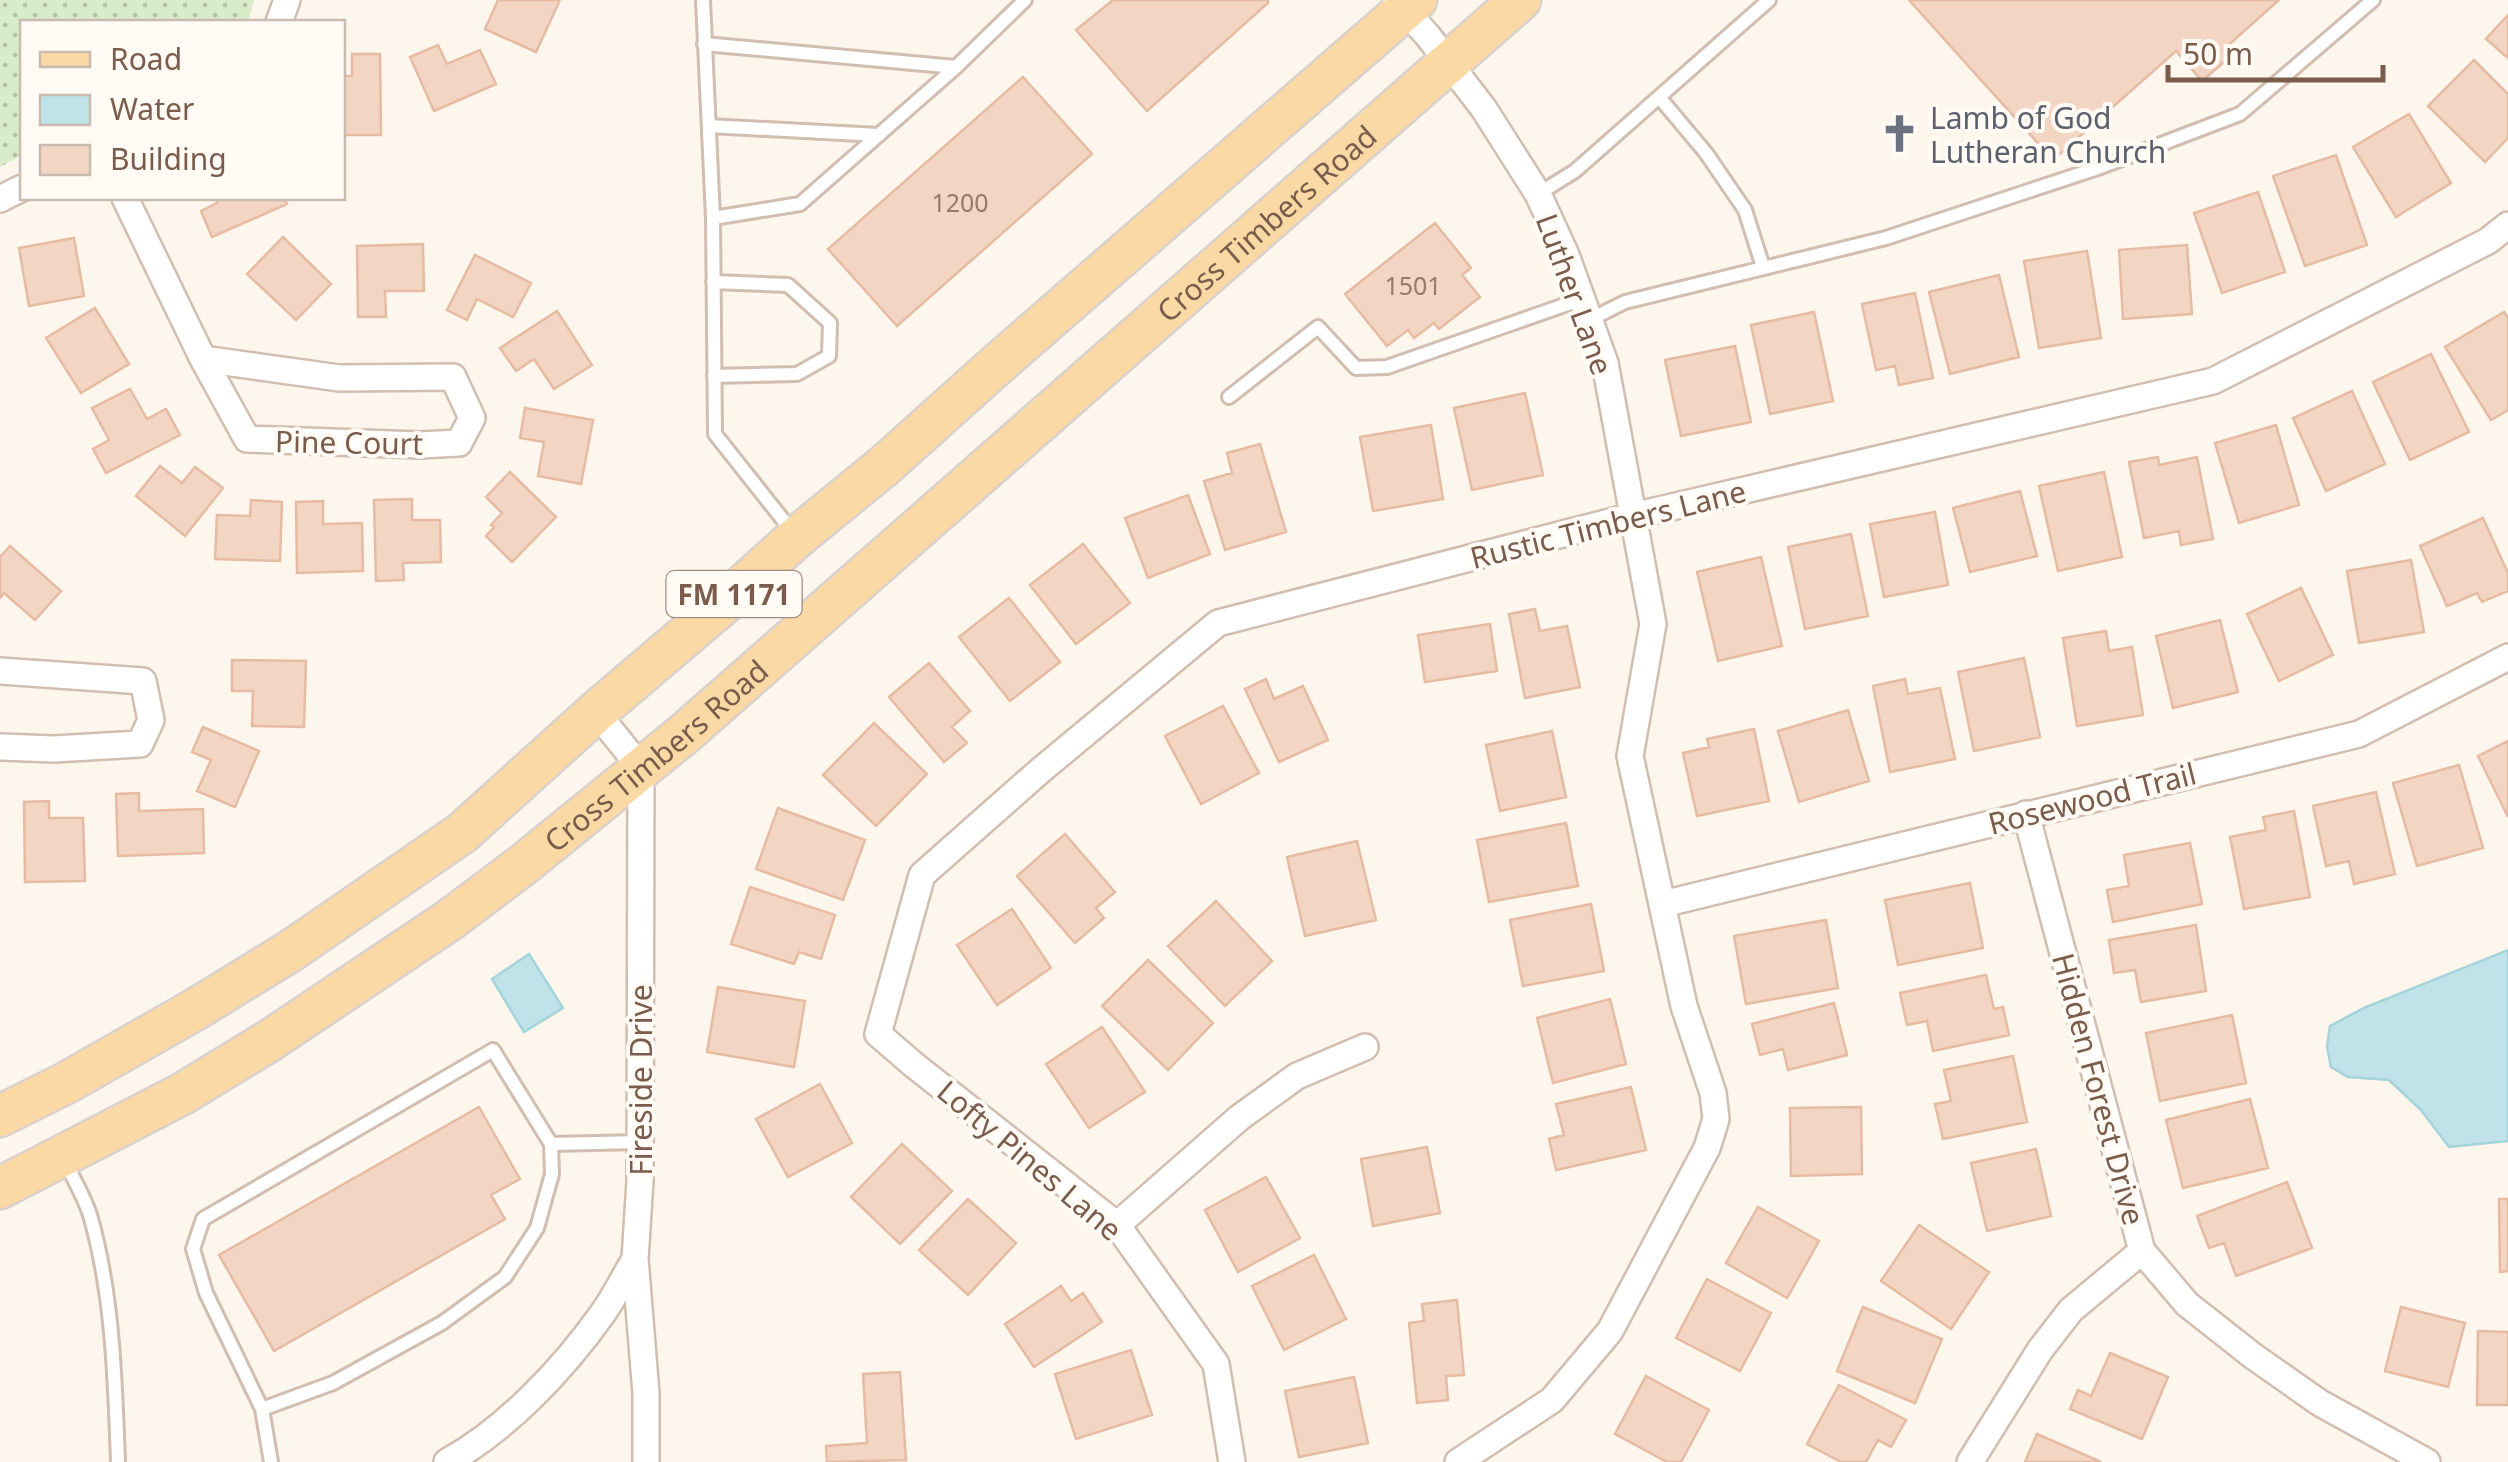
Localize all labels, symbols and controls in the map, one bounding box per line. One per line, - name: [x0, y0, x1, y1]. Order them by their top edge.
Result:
- legend: [20, 20, 345, 200]
- scale bar: [2168, 20, 2383, 82]
- text: 50 m: [2183, 33, 2253, 74]
- text: Road: [110, 38, 182, 79]
- text: Water: [110, 88, 194, 129]
- place label: Lamb of God Lutheran Church: [1930, 97, 2166, 172]
- church icon: Lamb of God Lutheran Church: [1879, 113, 1921, 155]
- street label: Cross Timbers Road: [1147, 115, 1385, 331]
- text: Building: [110, 138, 227, 179]
- house number: 1200: [931, 185, 989, 219]
- street label: Luther Lane: [1527, 208, 1623, 380]
- house number: 1501: [1384, 268, 1442, 302]
- street label: Pine Court: [275, 420, 424, 464]
- street label: Rustic Timbers Lane: [1466, 470, 1750, 578]
- road number: FM 1171: [666, 571, 802, 617]
- street label: Cross Timbers Road: [535, 650, 776, 861]
- street label: Rosewood Trail: [1984, 752, 2200, 844]
- street label: Hidden Forest Drive: [2043, 949, 2155, 1229]
- street label: Fireside Drive: [620, 984, 661, 1176]
- street label: Lofty Pines Lane: [929, 1070, 1131, 1250]

